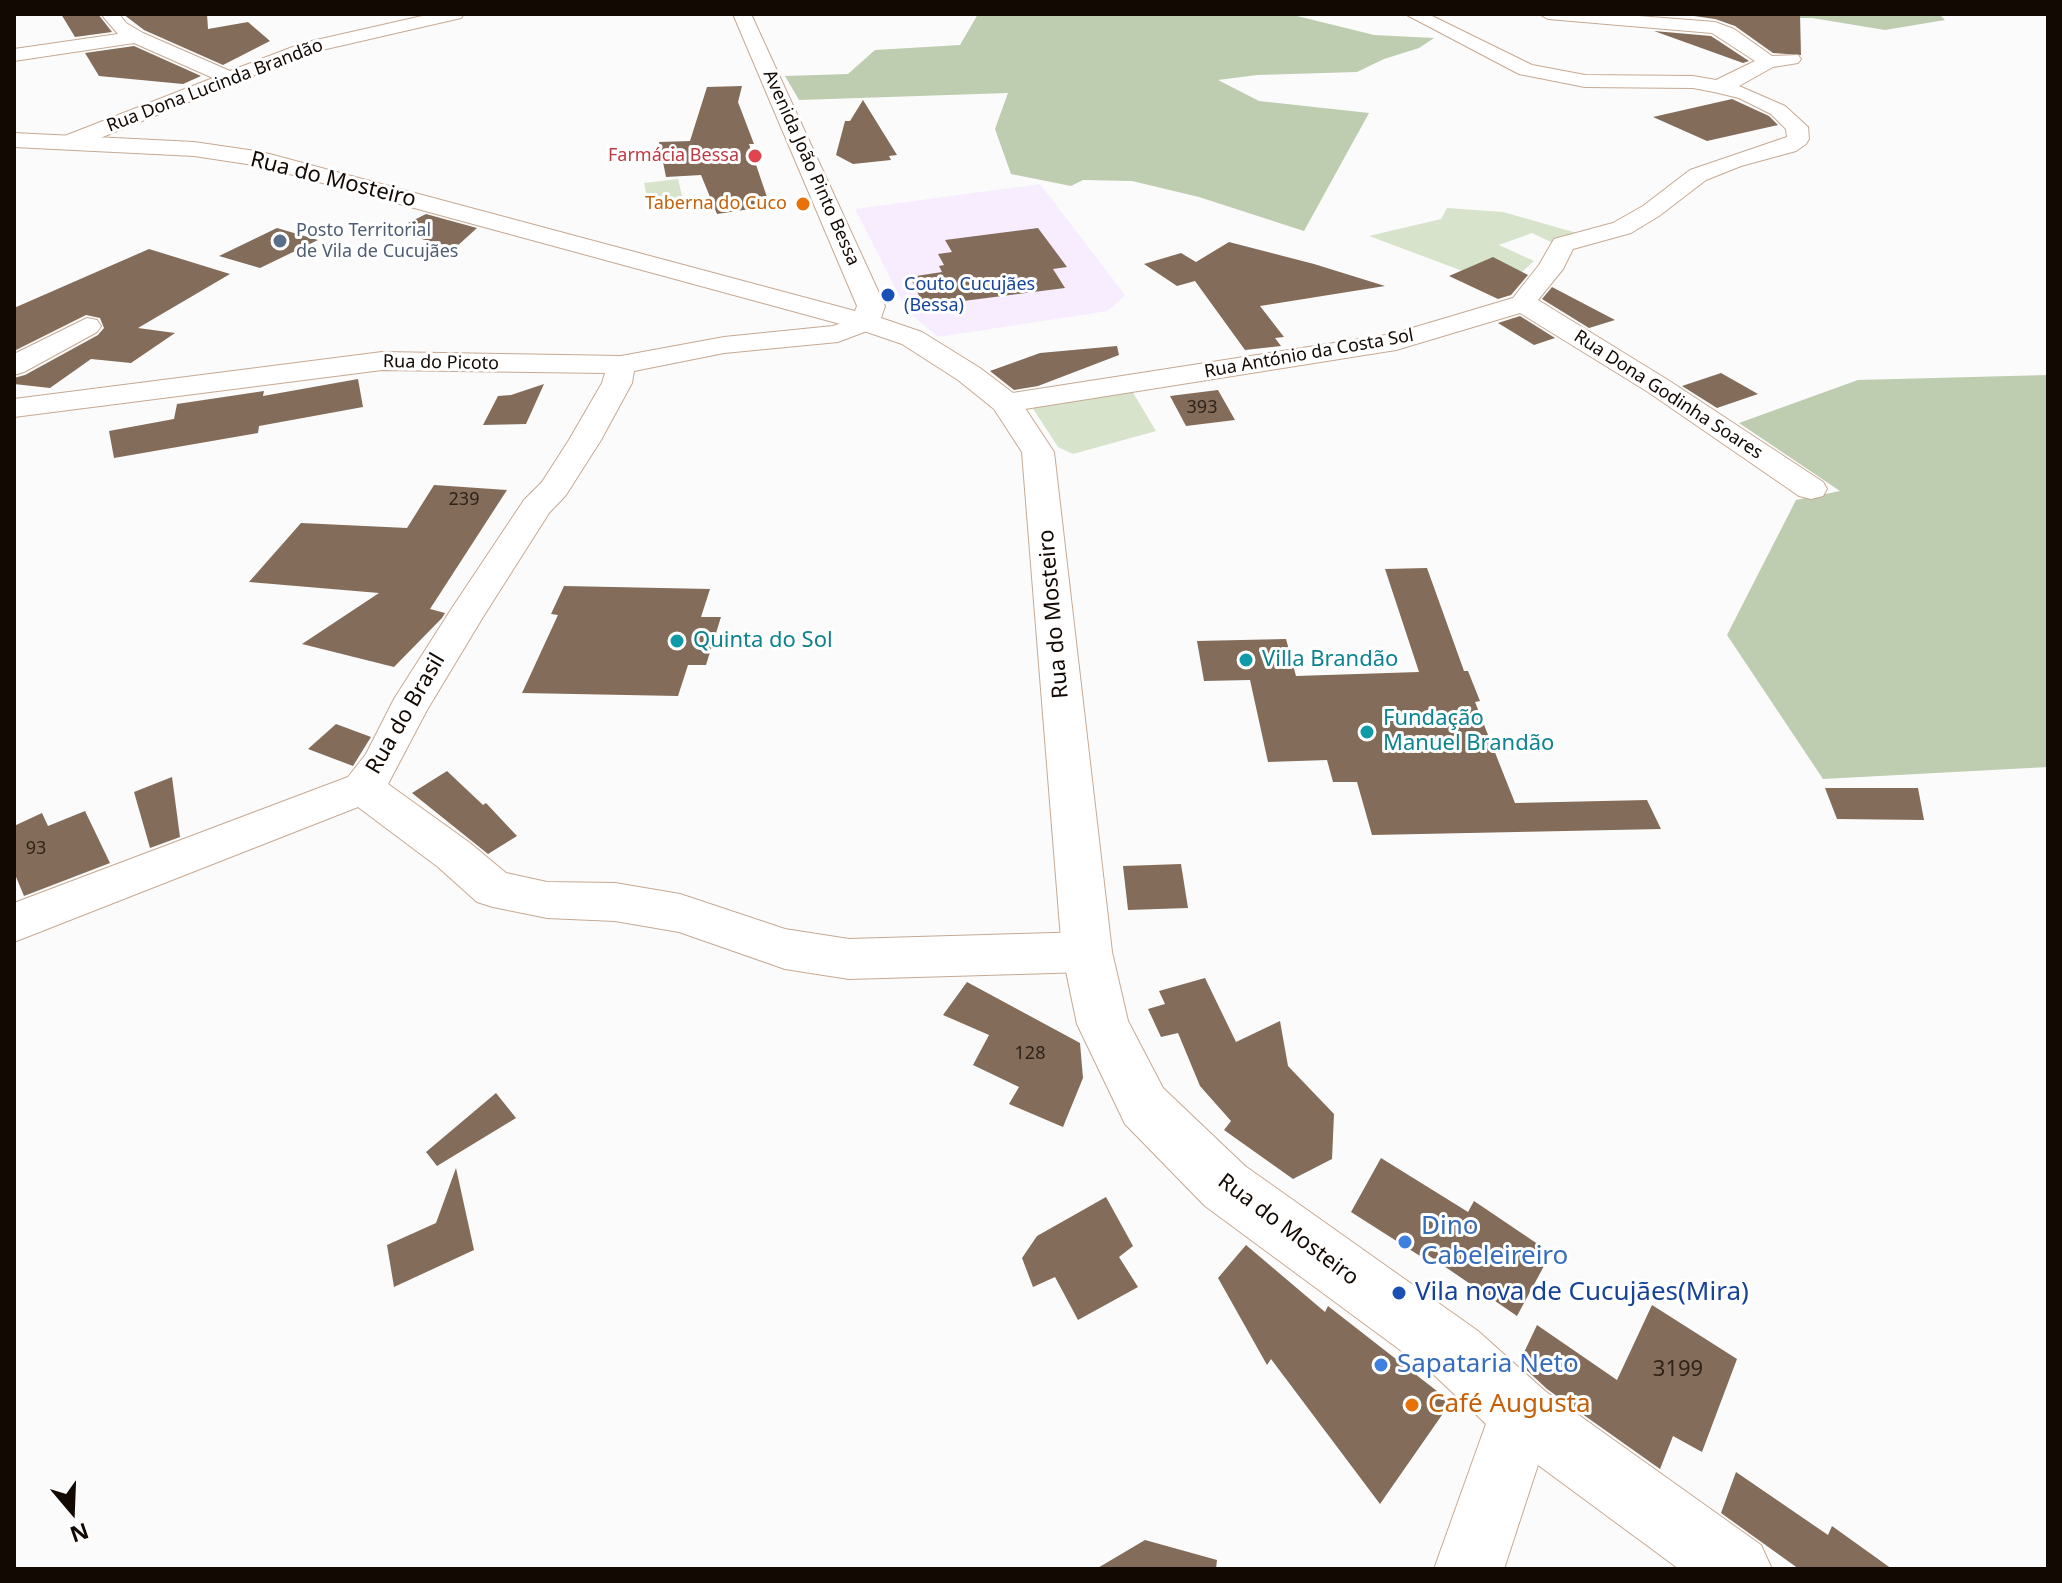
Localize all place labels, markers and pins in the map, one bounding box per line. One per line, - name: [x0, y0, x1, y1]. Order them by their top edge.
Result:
- place label: Farmácia Bessa: [608, 145, 739, 167]
- marker: Farmácia Bessa: [746, 147, 764, 165]
- place label: Taberna do Cuco: [645, 193, 787, 215]
- marker: Taberna do Cuco: [794, 195, 812, 213]
- place label: Posto Territorial de Vila de Cucujães: [296, 220, 458, 262]
- marker: Posto Territorial de Vila de Cucujães: [271, 232, 289, 250]
- place label: Couto Cucujães (Bessa): [904, 274, 1035, 316]
- marker: Couto Cucujães (Bessa): [879, 286, 897, 304]
- place label: Quinta do Sol: [693, 628, 833, 654]
- marker: Quinta do Sol: [668, 632, 686, 650]
- place label: Villa Brandão: [1262, 647, 1398, 673]
- marker: Villa Brandão: [1237, 651, 1255, 669]
- place label: Fundação Manuel Brandão: [1383, 706, 1554, 758]
- marker: Fundação Manuel Brandão: [1358, 723, 1376, 741]
- place label: Dino Cabeleireiro: [1421, 1211, 1568, 1272]
- marker: Dino Cabeleireiro: [1396, 1233, 1414, 1251]
- place label: Vila nova de Cucujães(Mira): [1415, 1277, 1749, 1309]
- marker: Vila nova de Cucujães(Mira): [1390, 1284, 1408, 1302]
- place label: Sapataria Neto: [1397, 1349, 1579, 1381]
- marker: Sapataria Neto: [1372, 1356, 1390, 1374]
- place label: Café Augusta: [1428, 1389, 1591, 1421]
- marker: Café Augusta: [1403, 1396, 1421, 1414]

